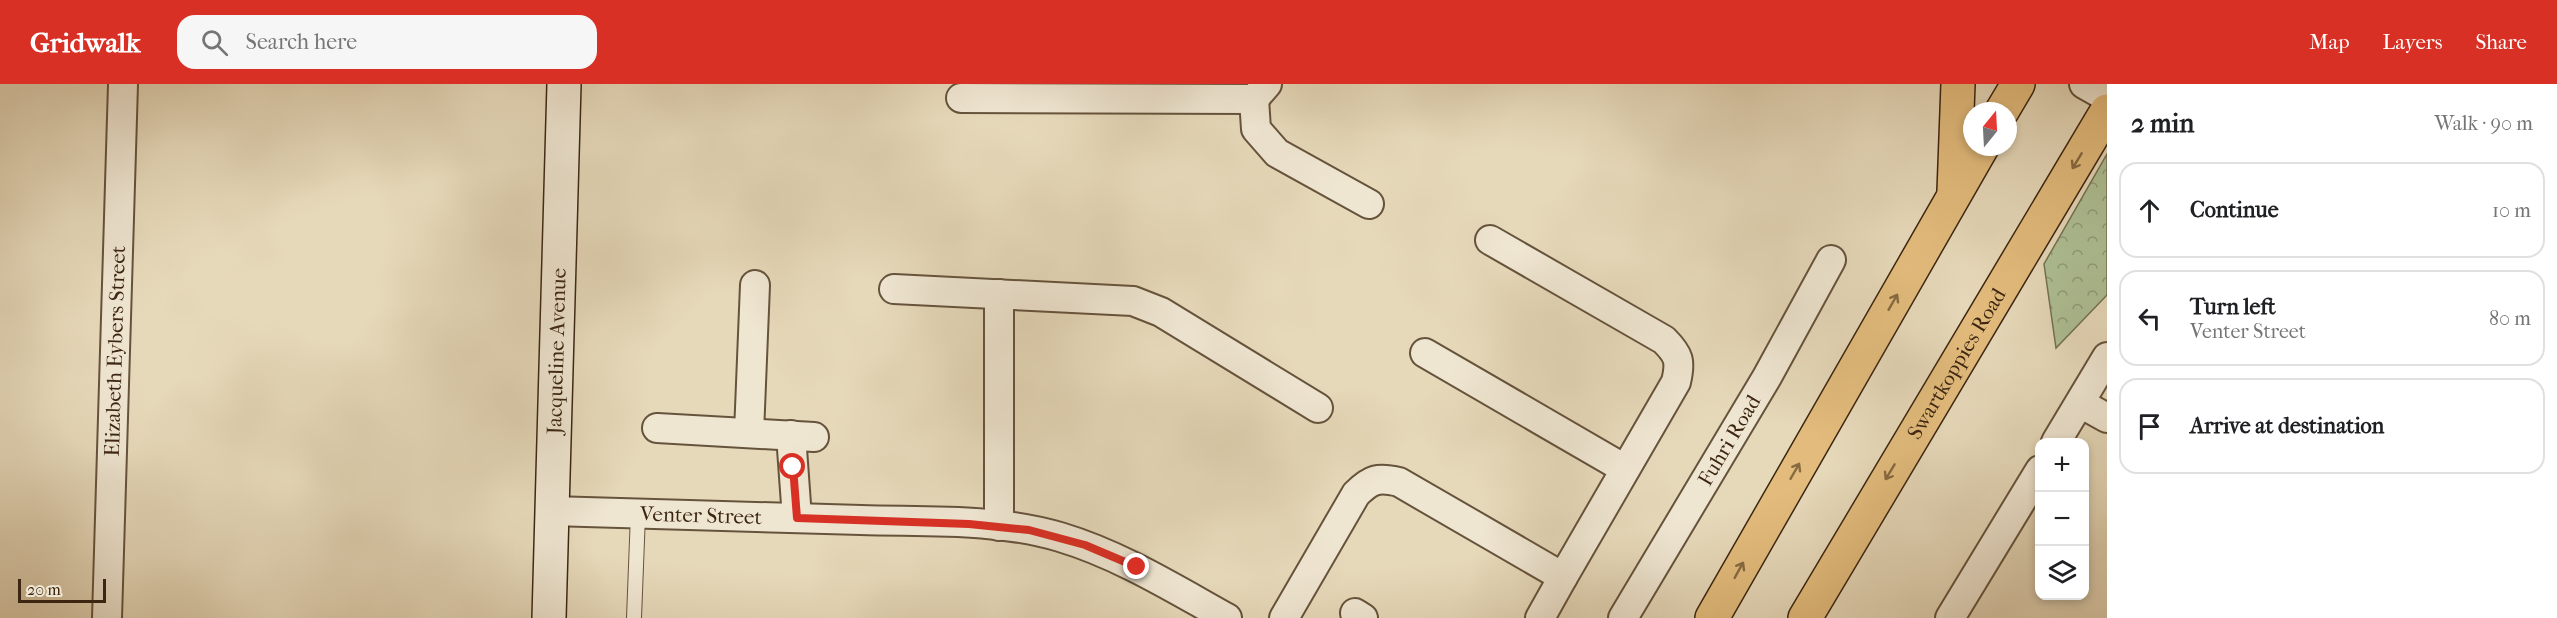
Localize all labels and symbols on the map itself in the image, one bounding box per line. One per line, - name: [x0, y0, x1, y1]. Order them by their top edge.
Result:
- north arrow: [1963, 102, 2017, 156]
- one-way arrow: [2070, 152, 2082, 169]
- street label: Elizabeth Eybers Street: [100, 245, 130, 457]
- street label: Jacqueline Avenue: [542, 268, 571, 437]
- street label: Swartkoppies Road: [1902, 283, 2011, 444]
- one-way arrow: [1887, 294, 1899, 311]
- street label: Fuhri Road: [1693, 390, 1766, 490]
- route start: [779, 453, 805, 479]
- one-way arrow: [1789, 463, 1801, 480]
- one-way arrow: [1884, 463, 1896, 480]
- street label: Venter Street: [639, 502, 763, 529]
- route end: [1123, 553, 1149, 579]
- one-way arrow: [1733, 562, 1745, 579]
- scale bar: [18, 576, 106, 604]

